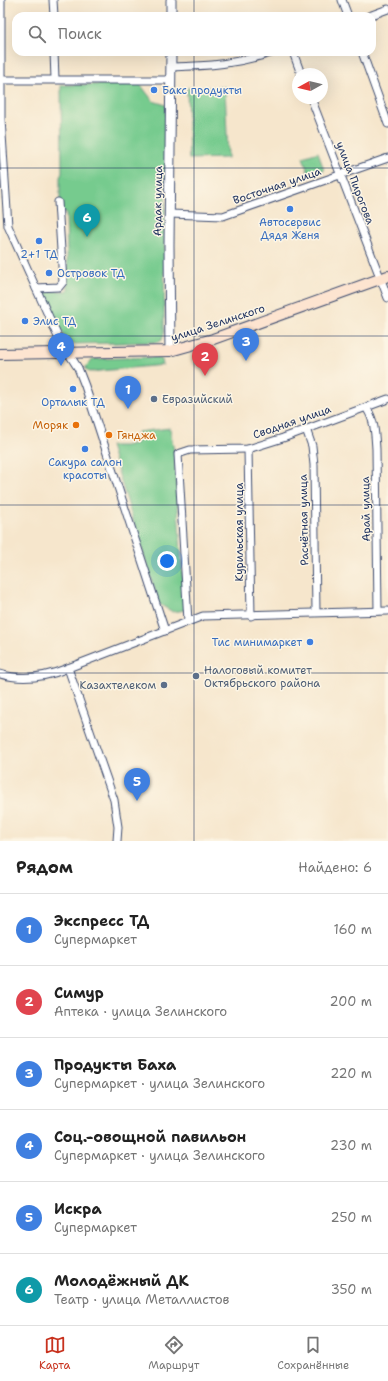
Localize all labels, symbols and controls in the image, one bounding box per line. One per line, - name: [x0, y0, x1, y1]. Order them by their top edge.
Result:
- search box: [12, 12, 376, 56]
- icon: search: [26, 23, 48, 45]
- text: Поиск: [58, 24, 102, 44]
- north arrow: [292, 68, 328, 104]
- place label: Бакс продукты: [162, 83, 242, 98]
- marker: Бакс продукты: [149, 85, 159, 95]
- street label: улица Пирогова: [332, 139, 378, 227]
- street label: Восточная улица: [231, 164, 323, 208]
- street label: Ардак улица: [150, 165, 166, 236]
- pin: 6: [74, 204, 100, 237]
- marker: Автосервис Дядя Женя: [285, 204, 295, 214]
- place label: Автосервис Дядя Женя: [259, 215, 321, 243]
- marker: 2+1 ТД: [34, 236, 44, 246]
- place label: 2+1 ТД: [20, 247, 59, 262]
- place label: Островок ТД: [57, 266, 125, 281]
- marker: Островок ТД: [44, 268, 54, 278]
- street label: улица Зелинского: [169, 301, 267, 345]
- place label: Элис ТД: [33, 314, 77, 329]
- marker: Элис ТД: [20, 316, 30, 326]
- pin: 3: [233, 328, 259, 361]
- pin: 4: [48, 333, 74, 366]
- pin: 2: [192, 343, 218, 376]
- pin: 1: [115, 376, 141, 409]
- marker: Орталык ТД: [68, 384, 78, 394]
- place label: Евразийский: [162, 392, 233, 407]
- marker: Евразийский: [149, 394, 159, 404]
- place label: Орталык ТД: [41, 395, 106, 410]
- street label: Сводная улица: [251, 402, 333, 442]
- place label: Моряк: [33, 418, 68, 433]
- marker: Моряк: [71, 420, 81, 430]
- place label: Гянджа: [117, 428, 156, 443]
- marker: Гянджа: [104, 430, 114, 440]
- marker: Сакура салон красоты: [80, 444, 90, 454]
- place label: Сакура салон красоты: [48, 455, 122, 483]
- street label: Расчётная улица: [296, 474, 312, 566]
- street label: Арай улица: [358, 476, 374, 542]
- street label: Курильская улица: [232, 482, 247, 581]
- your location: [157, 551, 177, 571]
- place label: Тис минимаркет: [212, 635, 302, 650]
- marker: Тис минимаркет: [305, 637, 315, 647]
- place label: Налоговый комитет Октябрьского района: [204, 663, 320, 691]
- marker: Налоговый комитет Октябрьского района: [191, 671, 201, 681]
- place label: Казахтелеком: [80, 678, 156, 693]
- marker: Казахтелеком: [159, 680, 169, 690]
- pin: 5: [124, 768, 150, 801]
- text: Рядом: [16, 856, 73, 878]
- text: Найдено: 6: [298, 859, 372, 876]
- text: Экспресс ТД: [54, 911, 149, 931]
- text: 1: [26, 921, 32, 938]
- text: 160 m: [334, 921, 372, 938]
- text: Супермаркет: [54, 931, 137, 948]
- text: Симур: [54, 983, 104, 1003]
- text: 2: [24, 993, 34, 1010]
- text: 200 m: [330, 993, 372, 1010]
- text: Аптека · улица Зелинского: [54, 1003, 227, 1020]
- text: Продукты Баха: [54, 1055, 176, 1075]
- text: 3: [24, 1065, 34, 1082]
- text: 220 m: [330, 1065, 372, 1082]
- text: Супермаркет · улица Зелинского: [54, 1075, 265, 1092]
- text: Соц.-овощной павильон: [54, 1127, 246, 1147]
- text: 4: [24, 1137, 34, 1154]
- text: 230 m: [330, 1137, 372, 1154]
- text: Супермаркет · улица Зелинского: [54, 1147, 265, 1164]
- text: Искра: [54, 1199, 102, 1219]
- text: 5: [25, 1209, 33, 1226]
- text: 250 m: [331, 1209, 372, 1226]
- text: Супермаркет: [54, 1219, 137, 1236]
- text: Молодёжный ДК: [54, 1271, 189, 1291]
- text: 6: [24, 1281, 34, 1298]
- text: 350 m: [331, 1281, 372, 1298]
- text: Театр · улица Металлистов: [54, 1291, 229, 1308]
- tab: Карта: [39, 1334, 70, 1373]
- tab: Маршрут: [148, 1334, 199, 1373]
- tab: Сохранённые: [277, 1334, 349, 1373]

